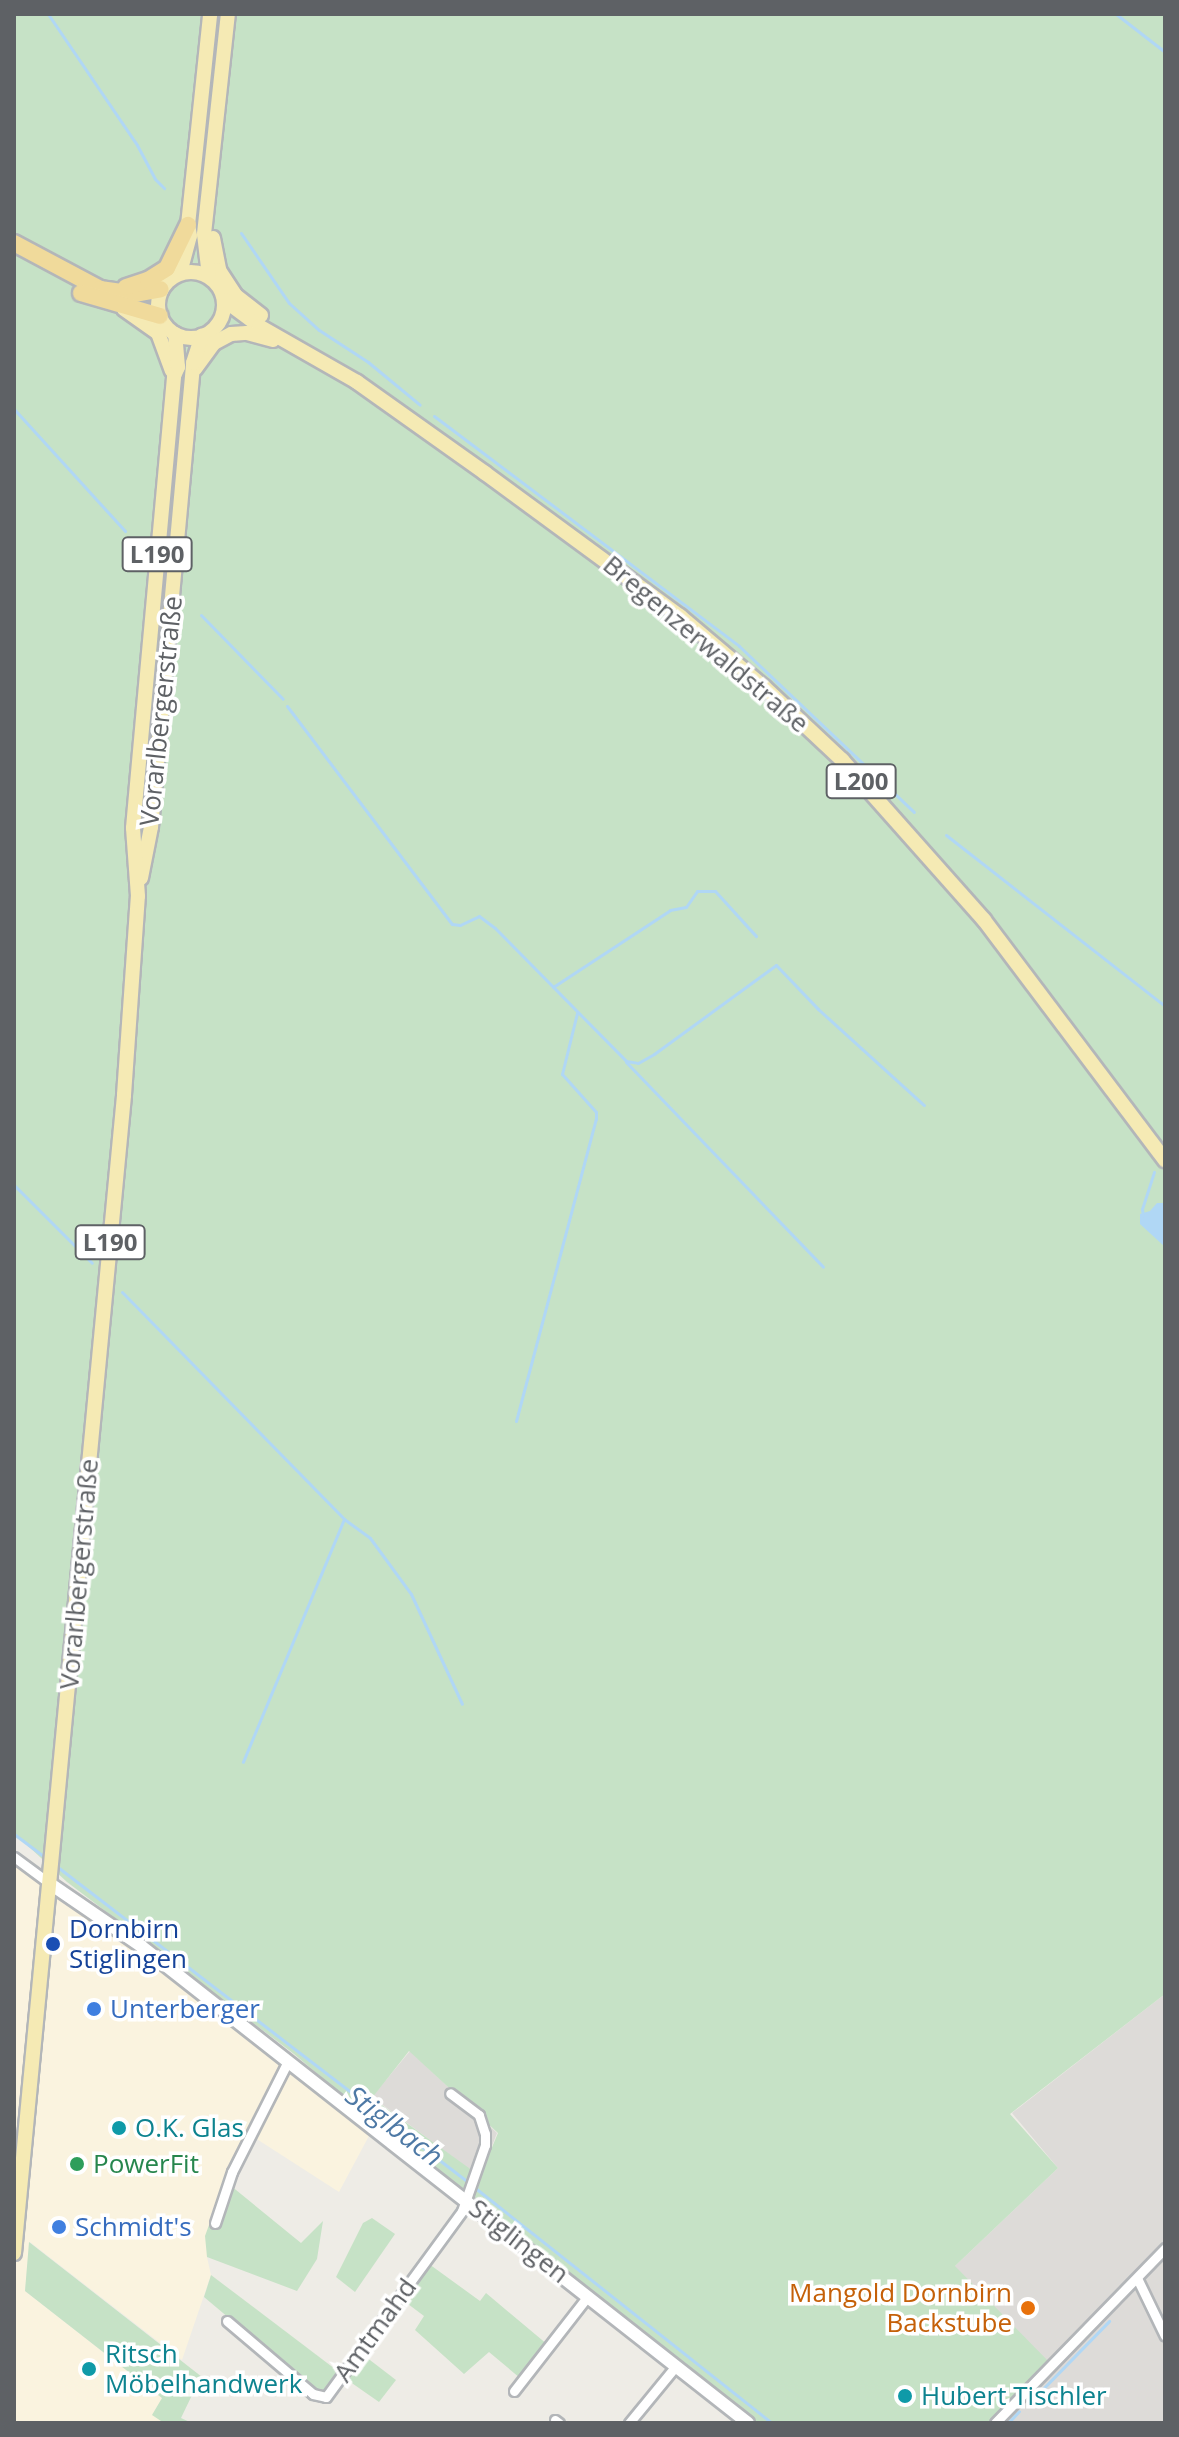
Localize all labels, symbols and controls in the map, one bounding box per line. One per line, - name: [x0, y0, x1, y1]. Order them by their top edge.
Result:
- road number: L190: [121, 534, 193, 574]
- street label: Bregenzerwaldstraße: [597, 549, 815, 739]
- street label: Vorarlbergerstraße: [133, 594, 189, 828]
- road number: L200: [825, 761, 897, 801]
- road number: L190: [74, 1222, 146, 1262]
- street label: Vorarlbergerstraße: [53, 1457, 105, 1691]
- place label: Dornbirn Stiglingen: [69, 1913, 187, 1974]
- marker: Dornbirn Stiglingen: [44, 1935, 62, 1953]
- place label: Unterberger: [110, 1993, 260, 2025]
- marker: Unterberger: [85, 2000, 103, 2018]
- water label: Stiglbach: [340, 2078, 450, 2172]
- place label: O.K. Glas: [135, 2112, 244, 2144]
- marker: O.K. Glas: [110, 2119, 128, 2137]
- place label: PowerFit: [93, 2148, 199, 2180]
- marker: PowerFit: [68, 2155, 86, 2173]
- street label: Stiglingen: [463, 2192, 575, 2290]
- place label: Schmidt's: [75, 2211, 192, 2243]
- marker: Schmidt's: [50, 2218, 68, 2236]
- street label: Amtmahd: [327, 2272, 423, 2388]
- place label: Mangold Dornbirn Backstube: [789, 2277, 1012, 2338]
- marker: Mangold Dornbirn Backstube: [1019, 2299, 1037, 2317]
- place label: Ritsch Möbelhandwerk: [105, 2338, 302, 2400]
- marker: Ritsch Möbelhandwerk: [80, 2360, 98, 2378]
- place label: Hubert Tischler: [921, 2380, 1107, 2412]
- marker: Hubert Tischler: [896, 2387, 914, 2405]

